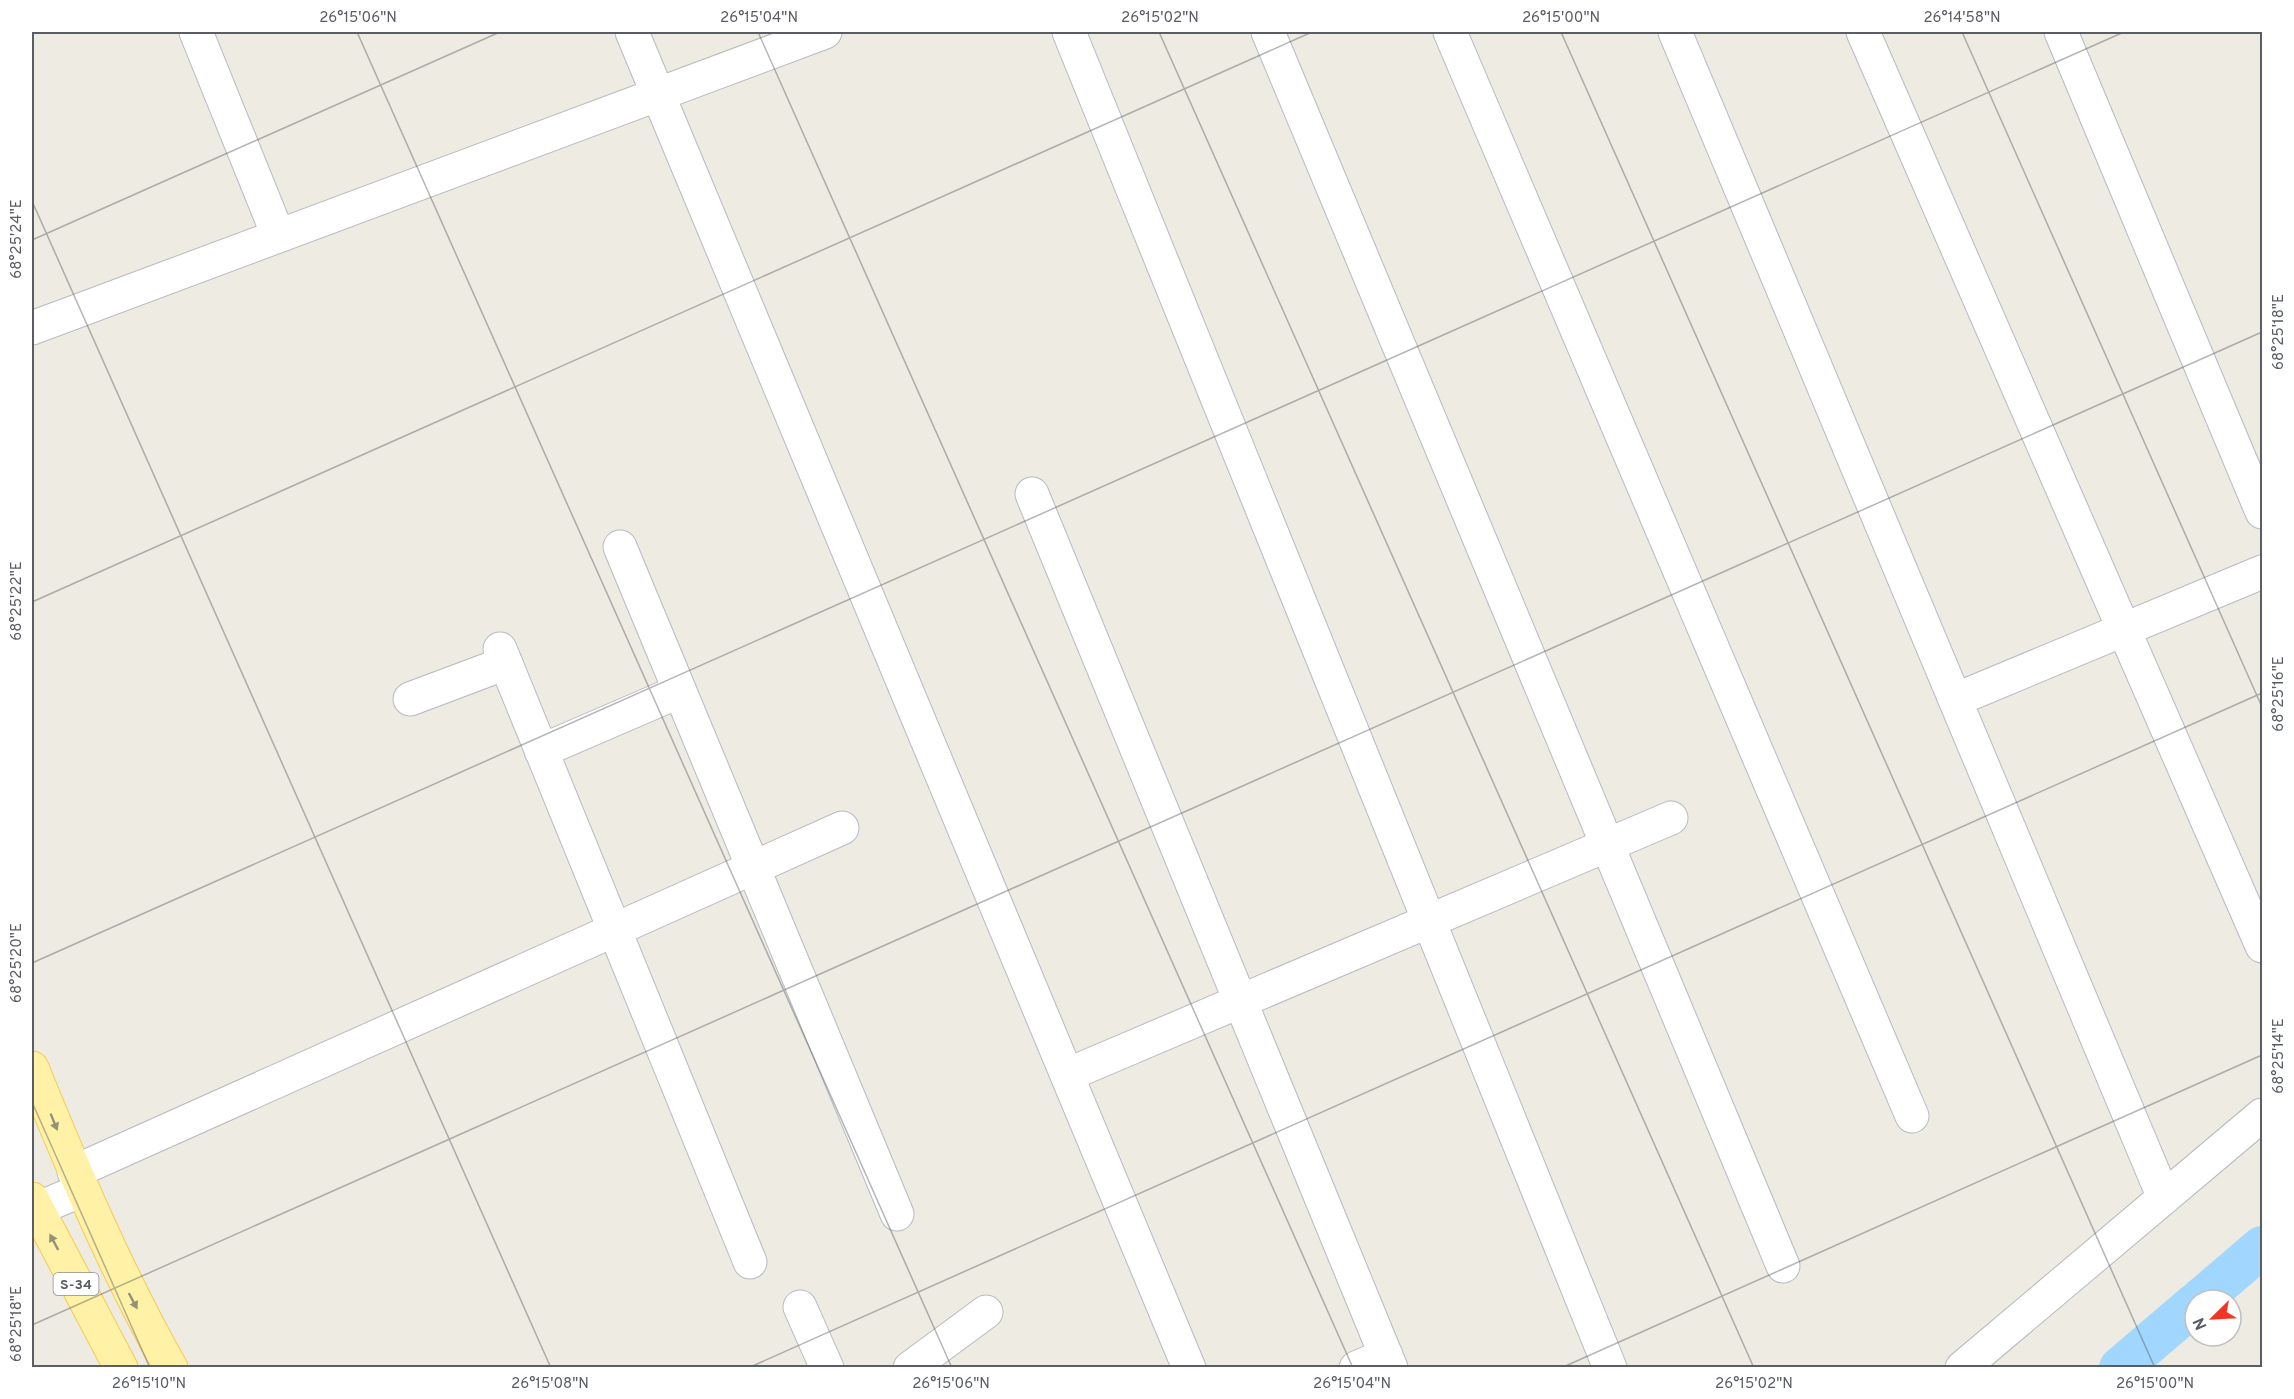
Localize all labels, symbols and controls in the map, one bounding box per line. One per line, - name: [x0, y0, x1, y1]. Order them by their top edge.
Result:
- text: 26°15'06"N: [319, 9, 397, 28]
- text: 26°15'04"N: [720, 9, 798, 28]
- text: 26°15'02"N: [1121, 9, 1199, 28]
- text: 26°15'00"N: [1522, 9, 1600, 28]
- text: 26°14'58"N: [1923, 9, 2001, 28]
- text: 68°25'24"E: [8, 199, 27, 279]
- text: 68°25'18"E: [2270, 294, 2289, 370]
- text: 68°25'22"E: [8, 561, 27, 641]
- text: 68°25'16"E: [2270, 656, 2289, 732]
- text: 68°25'20"E: [8, 923, 27, 1003]
- text: 68°25'14"E: [2270, 1018, 2289, 1094]
- one-way arrow: [49, 1114, 59, 1132]
- one-way arrow: [49, 1233, 59, 1251]
- road number: S-34: [54, 1273, 98, 1295]
- text: 68°25'18"E: [8, 1286, 27, 1362]
- north arrow: [2183, 1288, 2243, 1348]
- one-way arrow: [128, 1292, 138, 1309]
- text: N: [2190, 1314, 2213, 1333]
- text: 26°15'10"N: [112, 1375, 186, 1394]
- text: 26°15'08"N: [511, 1375, 589, 1394]
- text: 26°15'06"N: [912, 1375, 990, 1394]
- text: 26°15'04"N: [1313, 1375, 1391, 1394]
- text: 26°15'02"N: [1715, 1375, 1793, 1394]
- text: 26°15'00"N: [2116, 1375, 2194, 1394]

